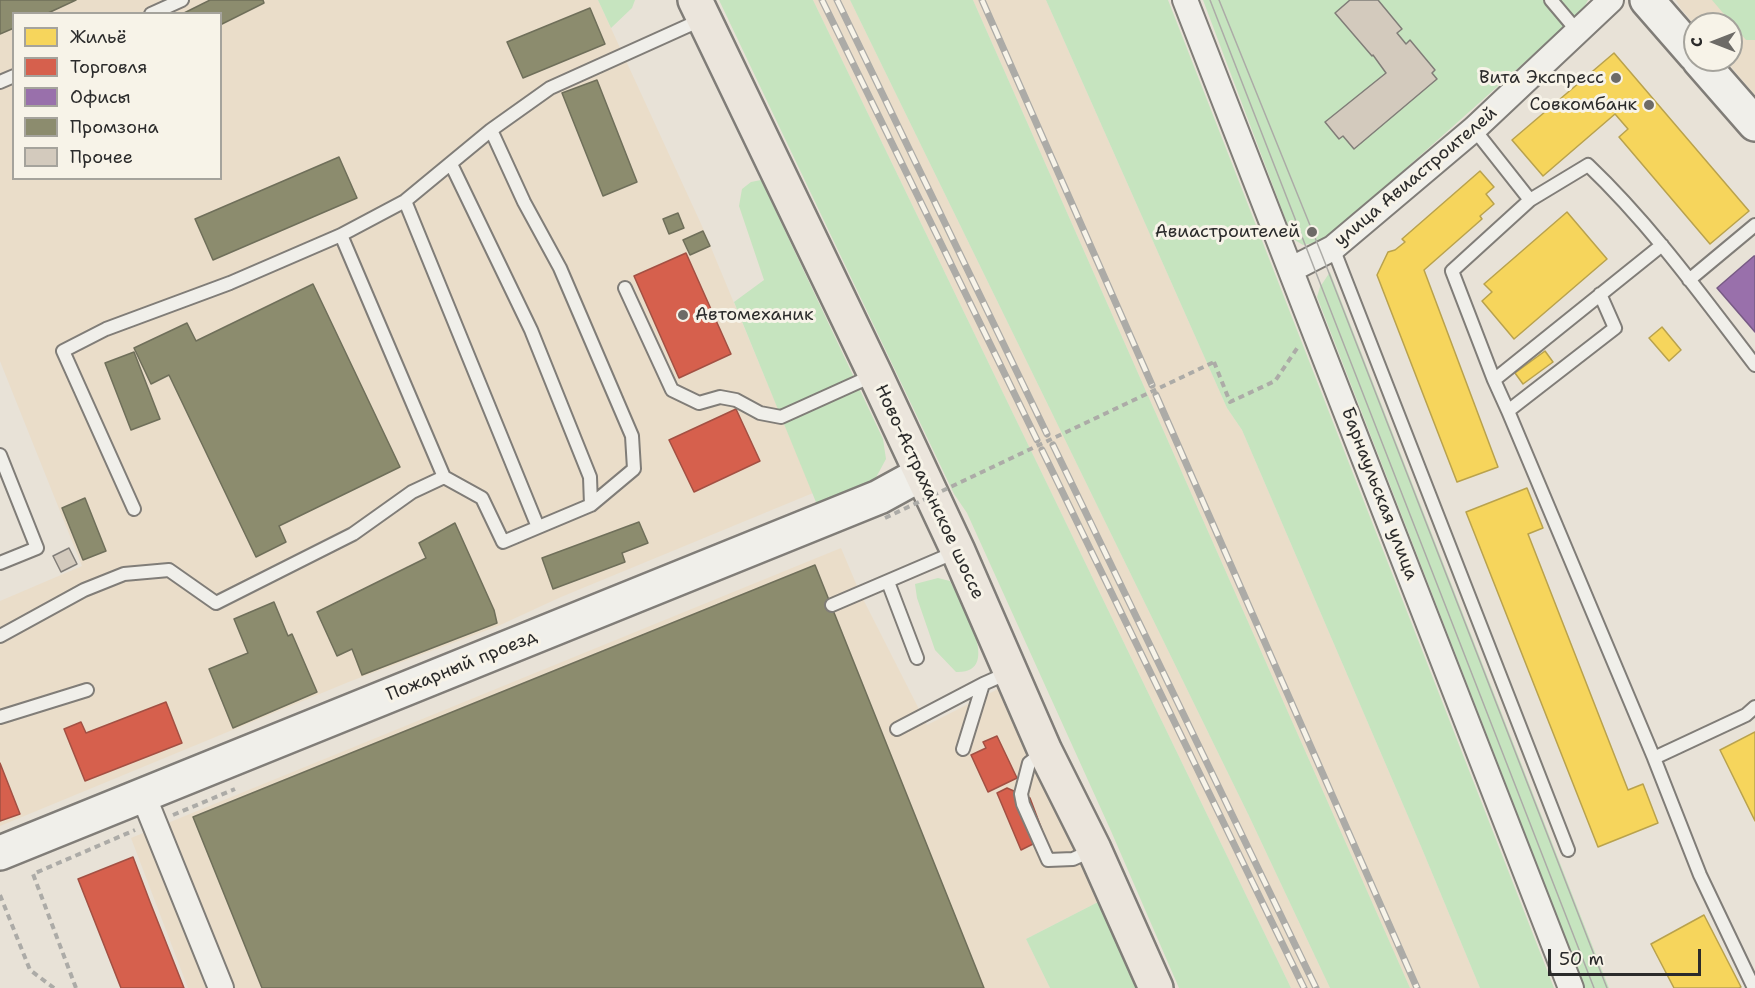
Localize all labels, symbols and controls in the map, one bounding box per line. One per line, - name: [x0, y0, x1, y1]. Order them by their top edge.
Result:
- legend: [12, 12, 222, 180]
- north arrow: [1683, 12, 1743, 72]
- text: Жильё: [70, 25, 127, 49]
- text: С: [1686, 37, 1707, 47]
- text: Торговля: [70, 55, 148, 79]
- place label: Вита Экспресс: [1479, 67, 1604, 89]
- marker: Вита Экспресс: [1609, 71, 1623, 85]
- text: Офисы: [70, 85, 131, 109]
- place label: Совкомбанк: [1529, 94, 1637, 116]
- marker: Совкомбанк: [1642, 98, 1656, 112]
- street label: улица Авиастроителей: [1330, 103, 1502, 251]
- text: Промзона: [70, 115, 159, 139]
- text: Прочее: [70, 145, 133, 169]
- place label: Авиастроителей: [1155, 221, 1300, 243]
- marker: Авиастроителей: [1305, 225, 1319, 239]
- place label: Автомеханик: [695, 304, 814, 326]
- marker: Автомеханик: [676, 308, 690, 322]
- street label: Ново-Астраханское шоссе: [870, 381, 988, 603]
- street label: Барнаульская улица: [1336, 405, 1422, 583]
- street label: Пожарный проезд: [384, 626, 540, 706]
- scale bar: [1551, 937, 1704, 975]
- text: 50 m: [1559, 947, 1604, 971]

